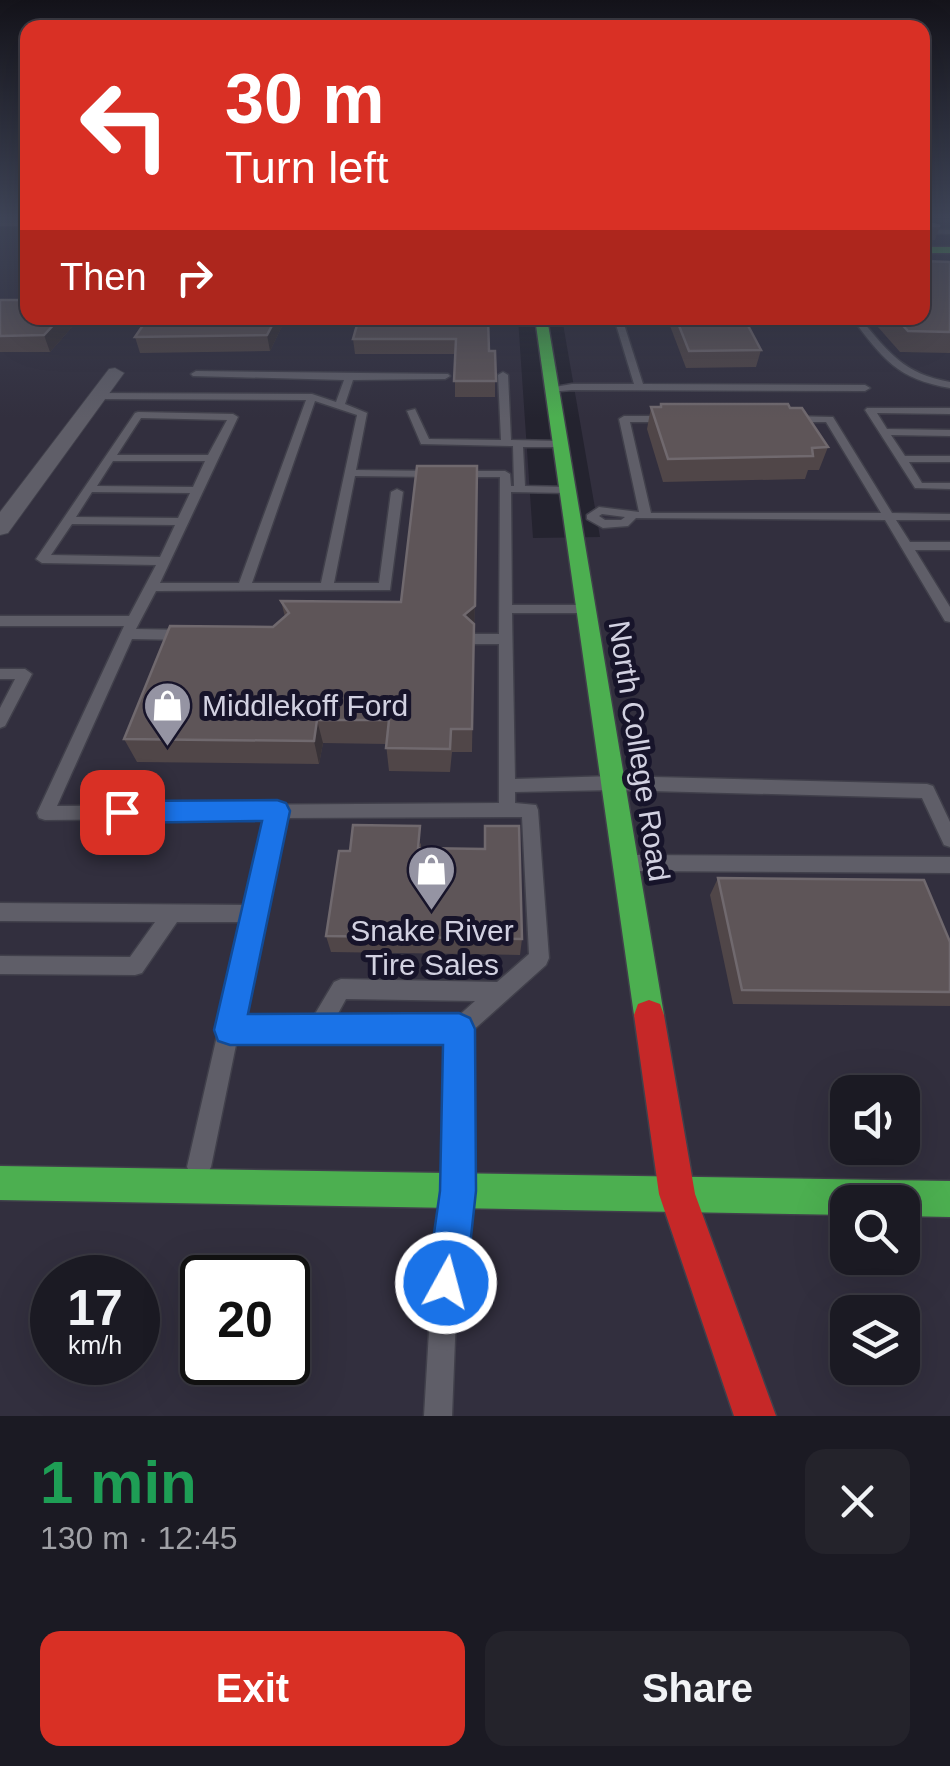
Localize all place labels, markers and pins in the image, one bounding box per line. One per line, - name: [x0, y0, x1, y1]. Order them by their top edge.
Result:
- shop icon: Middlekoff Ford: [141, 680, 193, 748]
- place label: Middlekoff Ford: [202, 689, 408, 722]
- pin: [80, 770, 165, 855]
- shop icon: Snake River Tire Sales: [406, 844, 458, 912]
- place label: Snake River Tire Sales: [350, 914, 514, 981]

